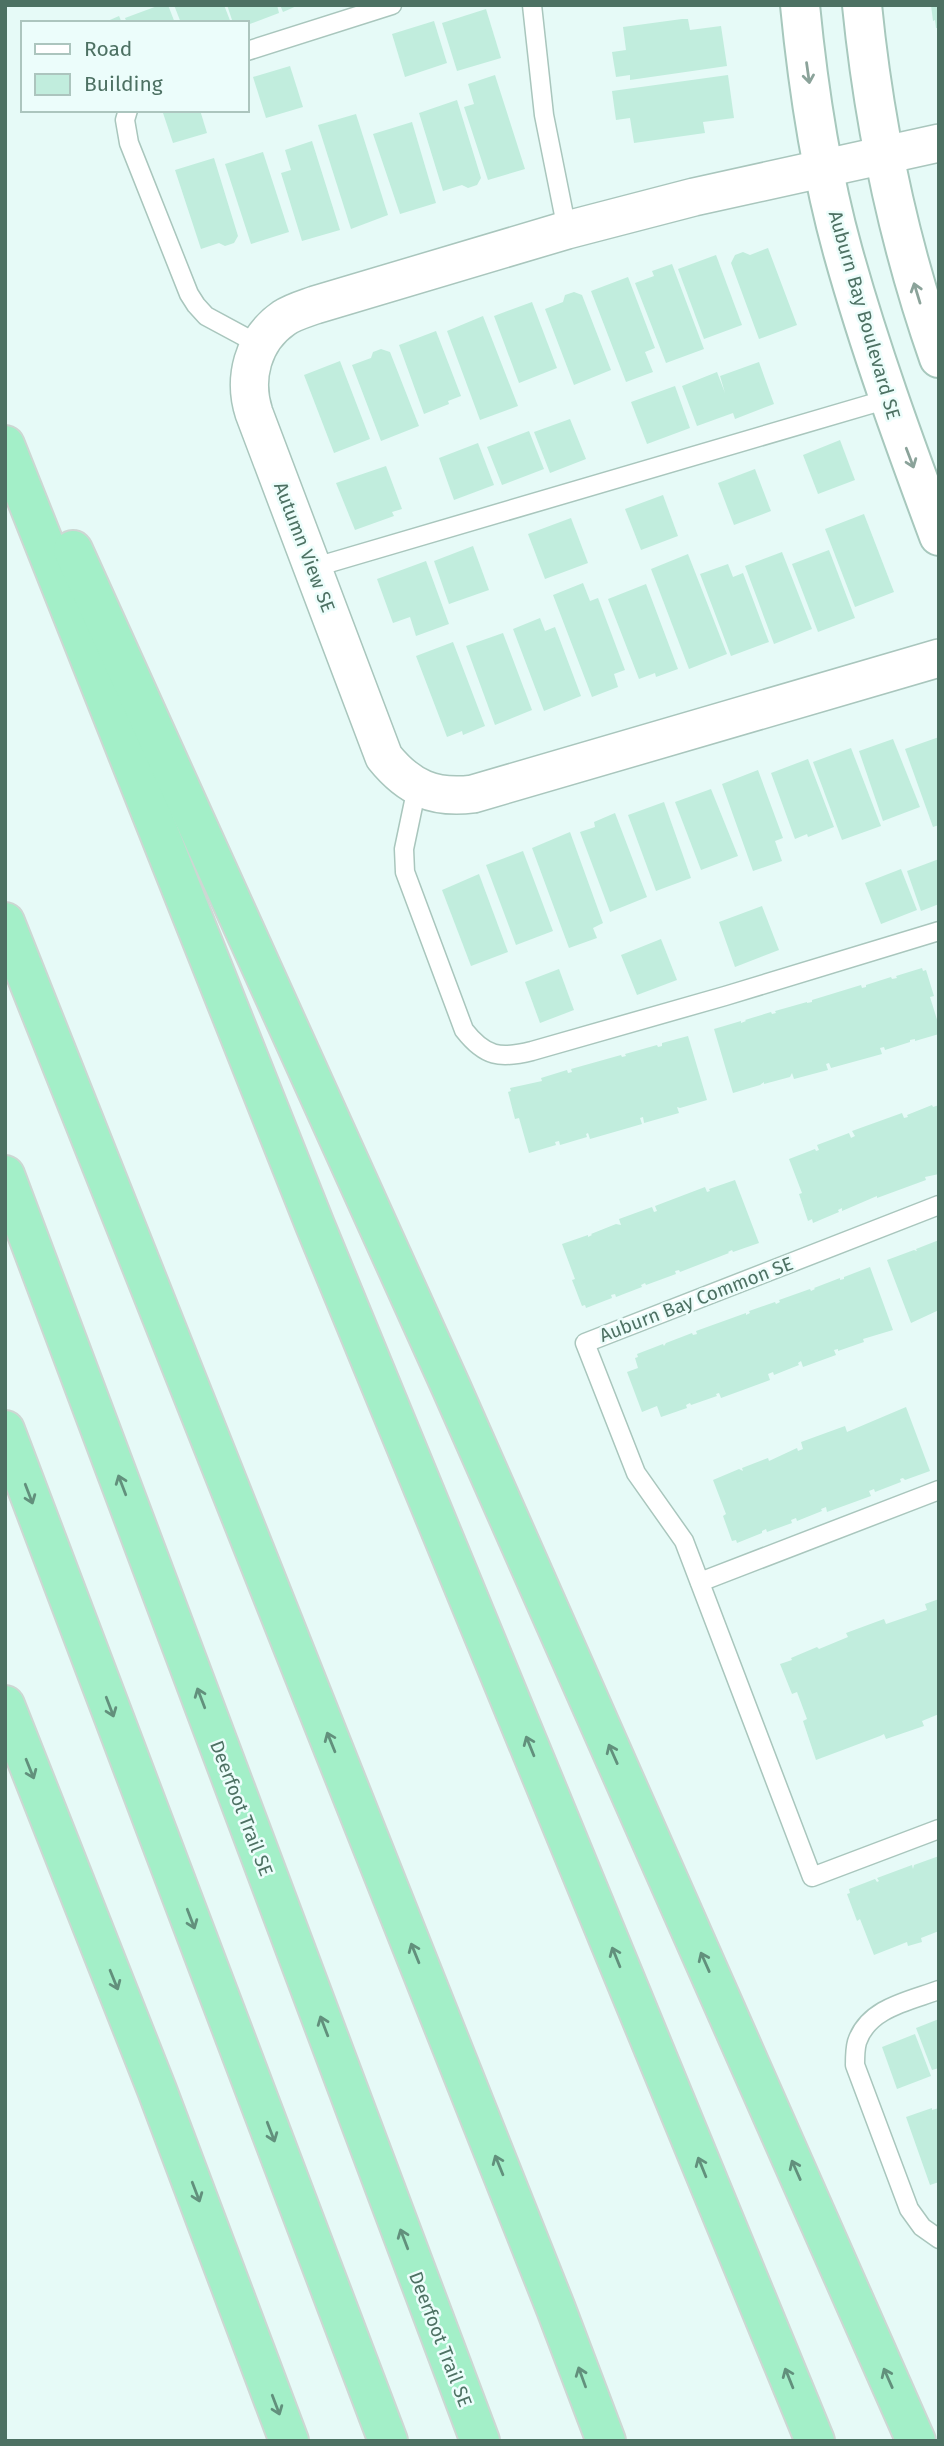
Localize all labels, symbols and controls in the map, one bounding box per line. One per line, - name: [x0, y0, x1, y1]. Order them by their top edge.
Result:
- legend: [21, 21, 248, 112]
- text: Road: [84, 36, 132, 62]
- one-way arrow: [802, 61, 815, 84]
- text: Building: [84, 71, 163, 97]
- street label: Auburn Bay Boulevard SE: [824, 208, 905, 422]
- one-way arrow: [910, 282, 923, 304]
- one-way arrow: [904, 447, 917, 468]
- street label: Autumn View SE: [269, 479, 340, 616]
- street label: Auburn Bay Common SE: [596, 1252, 796, 1347]
- one-way arrow: [114, 1475, 127, 1497]
- one-way arrow: [24, 1482, 37, 1504]
- one-way arrow: [194, 1688, 207, 1710]
- one-way arrow: [105, 1695, 117, 1717]
- one-way arrow: [324, 1732, 337, 1753]
- one-way arrow: [522, 1736, 535, 1758]
- street label: Deerfoot Trail SE: [205, 1737, 278, 1879]
- one-way arrow: [606, 1744, 619, 1765]
- one-way arrow: [25, 1757, 38, 1779]
- one-way arrow: [185, 1908, 198, 1930]
- one-way arrow: [408, 1943, 421, 1965]
- one-way arrow: [609, 1946, 622, 1968]
- one-way arrow: [698, 1952, 711, 1973]
- one-way arrow: [108, 1969, 121, 1991]
- one-way arrow: [317, 2016, 330, 2038]
- one-way arrow: [266, 2121, 278, 2143]
- one-way arrow: [492, 2154, 505, 2176]
- one-way arrow: [695, 2157, 708, 2179]
- one-way arrow: [789, 2160, 802, 2181]
- one-way arrow: [191, 2181, 203, 2203]
- one-way arrow: [397, 2229, 409, 2251]
- street label: Deerfoot Trail SE: [404, 2268, 477, 2410]
- one-way arrow: [574, 2366, 587, 2388]
- one-way arrow: [782, 2367, 795, 2389]
- one-way arrow: [881, 2368, 894, 2390]
- one-way arrow: [271, 2394, 283, 2416]

